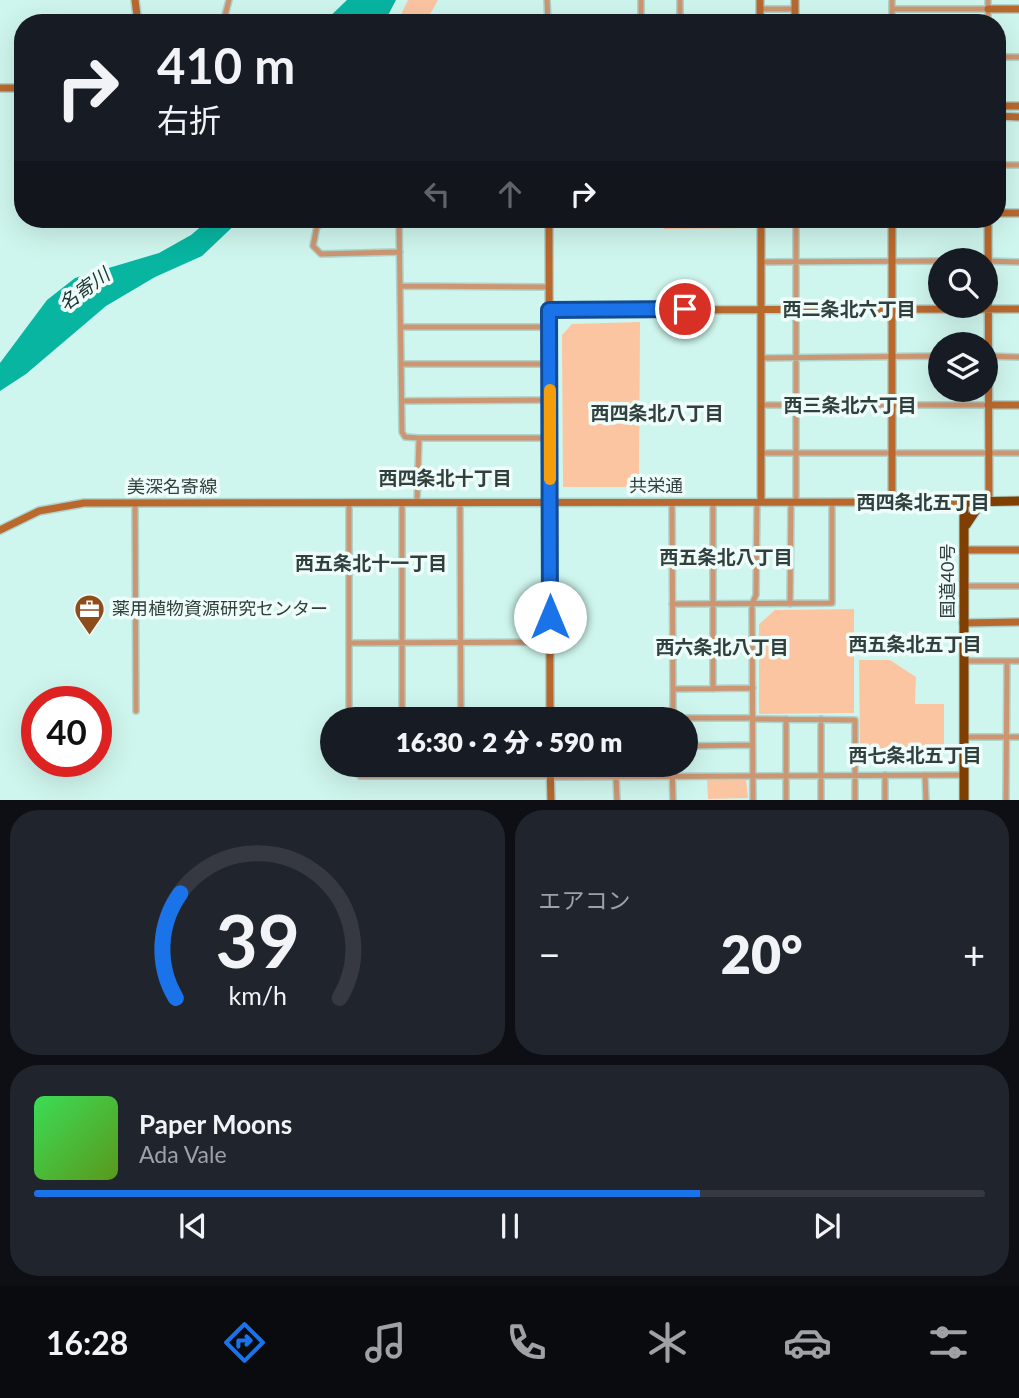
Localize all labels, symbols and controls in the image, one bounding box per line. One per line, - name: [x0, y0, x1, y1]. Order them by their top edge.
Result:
- text: 410 m: [157, 36, 295, 94]
- icon: right: [42, 42, 133, 133]
- text: 右折: [157, 100, 221, 139]
- icon: left: [418, 175, 456, 213]
- icon: ahead: [491, 175, 529, 213]
- icon: right: [564, 175, 602, 213]
- map controls: [928, 248, 998, 402]
- button: search: [928, 248, 998, 318]
- water label: 名寄川: [54, 261, 115, 315]
- pin: [655, 279, 715, 339]
- icon: arrive: [666, 290, 704, 328]
- district label: 西二条北六丁目: [782, 297, 916, 320]
- button: layers: [928, 332, 998, 402]
- district label: 西三条北六丁目: [783, 393, 917, 416]
- district label: 西四条北八丁目: [590, 401, 724, 424]
- district label: 西四条北十丁目: [378, 466, 512, 489]
- street label: 共栄通: [629, 474, 683, 496]
- street label: 美深名寄線: [127, 475, 217, 497]
- district label: 西四条北五丁目: [856, 490, 990, 513]
- street label: 国道40号: [936, 544, 958, 618]
- district label: 西五条北八丁目: [659, 545, 793, 568]
- district label: 西五条北十一丁目: [295, 551, 447, 574]
- position arrow: [513, 580, 587, 654]
- office icon: 薬用植物資源研究センター: [72, 592, 106, 636]
- place label: 薬用植物資源研究センター: [112, 597, 328, 619]
- district label: 西五条北五丁目: [848, 632, 982, 655]
- district label: 西六条北八丁目: [655, 635, 789, 658]
- speed limit sign: 40: [21, 686, 112, 777]
- text: 16:30 · 2 分 · 590 m: [396, 726, 622, 758]
- district label: 西七条北五丁目: [848, 743, 982, 766]
- text: エアコン: [539, 886, 631, 914]
- text: 39: [215, 897, 299, 985]
- text: 20°: [721, 923, 803, 985]
- text: −: [539, 931, 561, 977]
- text: +: [963, 931, 985, 977]
- text: km/h: [228, 980, 287, 1010]
- text: Paper Moons: [139, 1108, 292, 1140]
- text: Ada Vale: [139, 1140, 227, 1168]
- icon: previous: [174, 1207, 212, 1245]
- icon: pause: [491, 1207, 529, 1245]
- icon: next: [808, 1207, 846, 1245]
- icon: directions: [220, 1318, 269, 1367]
- icon: music: [361, 1318, 410, 1367]
- icon: phone: [502, 1318, 551, 1367]
- icon: climate: [643, 1318, 692, 1367]
- icon: car: [783, 1318, 832, 1367]
- icon: filters: [924, 1318, 973, 1367]
- text: 16:28: [46, 1323, 128, 1362]

